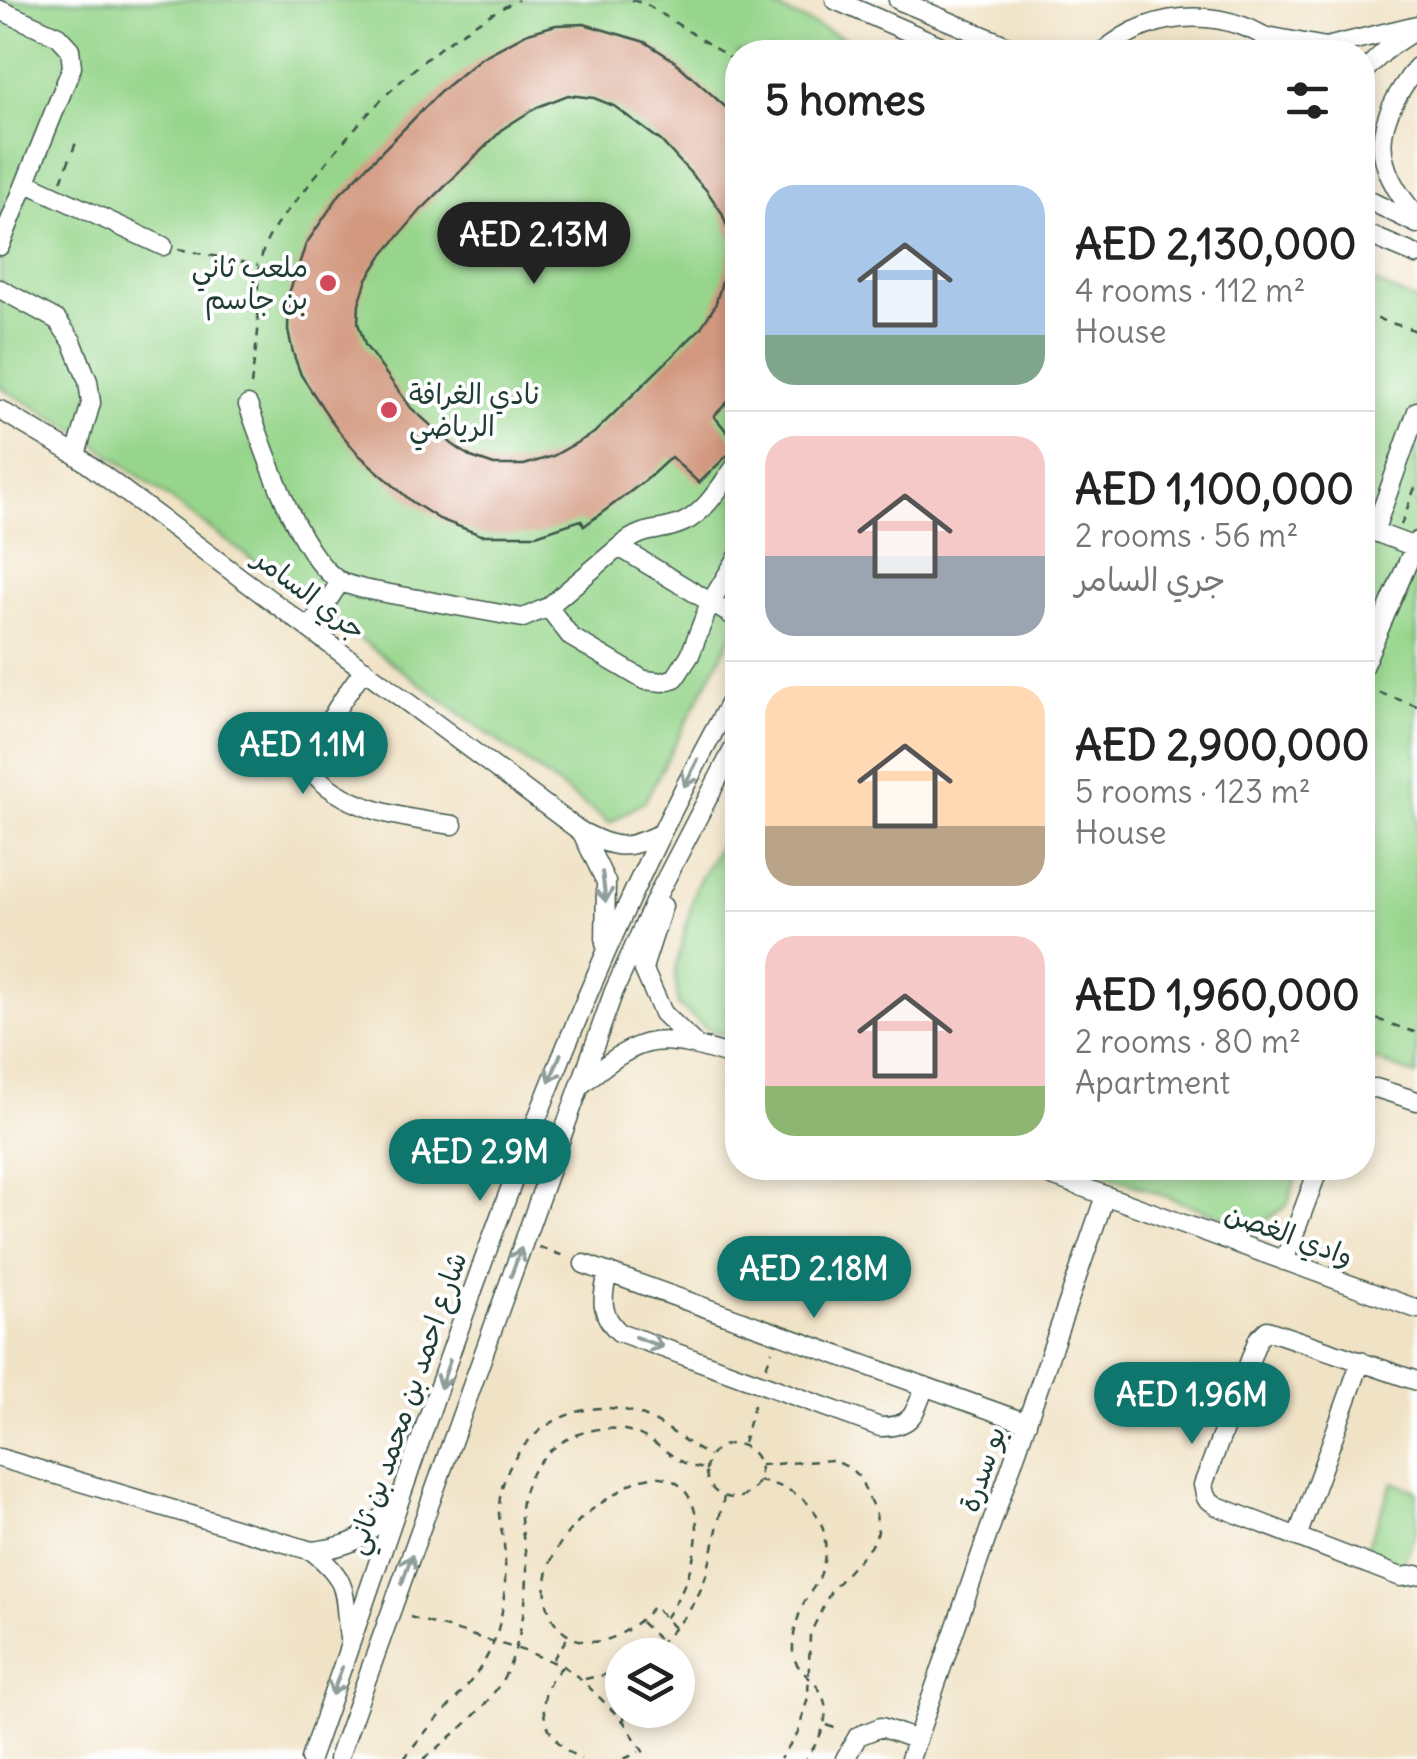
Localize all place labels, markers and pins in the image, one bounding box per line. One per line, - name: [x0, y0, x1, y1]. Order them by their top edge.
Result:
- pin: AED 2.13M: [420, 202, 648, 287]
- place label: ملعب ثاني بن جاسم: [191, 249, 308, 321]
- marker: ملعب ثاني بن جاسم: [317, 272, 339, 294]
- place label: نادي الغرافة الرياضي: [409, 376, 539, 451]
- marker: نادي الغرافة الرياضي: [378, 399, 400, 421]
- pin: AED 1.1M: [200, 712, 406, 797]
- pin: AED 2.9M: [377, 1119, 583, 1204]
- pin: AED 2.18M: [700, 1236, 928, 1321]
- pin: AED 1.96M: [1078, 1362, 1306, 1447]

